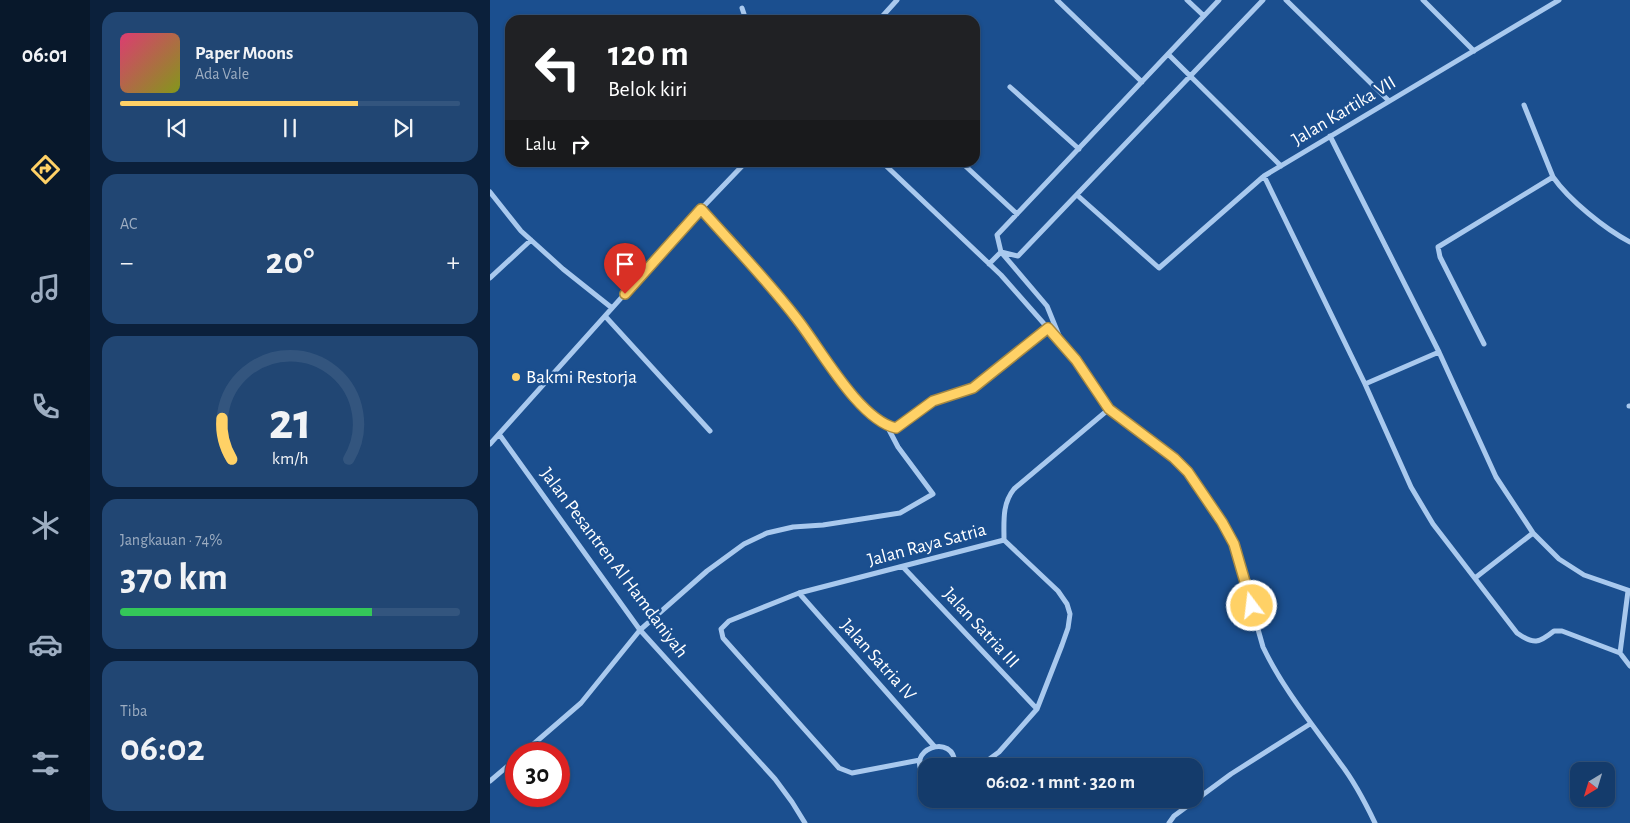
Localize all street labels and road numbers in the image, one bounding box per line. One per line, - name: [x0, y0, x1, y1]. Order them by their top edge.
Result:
- street label: Jalan Kartika VII: [1289, 73, 1399, 149]
- street label: Jalan Pesantren Al Hamdaniyah: [537, 465, 691, 661]
- street label: Jalan Raya Satria: [866, 520, 989, 570]
- street label: Jalan Satria III: [939, 584, 1023, 672]
- street label: Jalan Satria IV: [837, 616, 919, 704]

